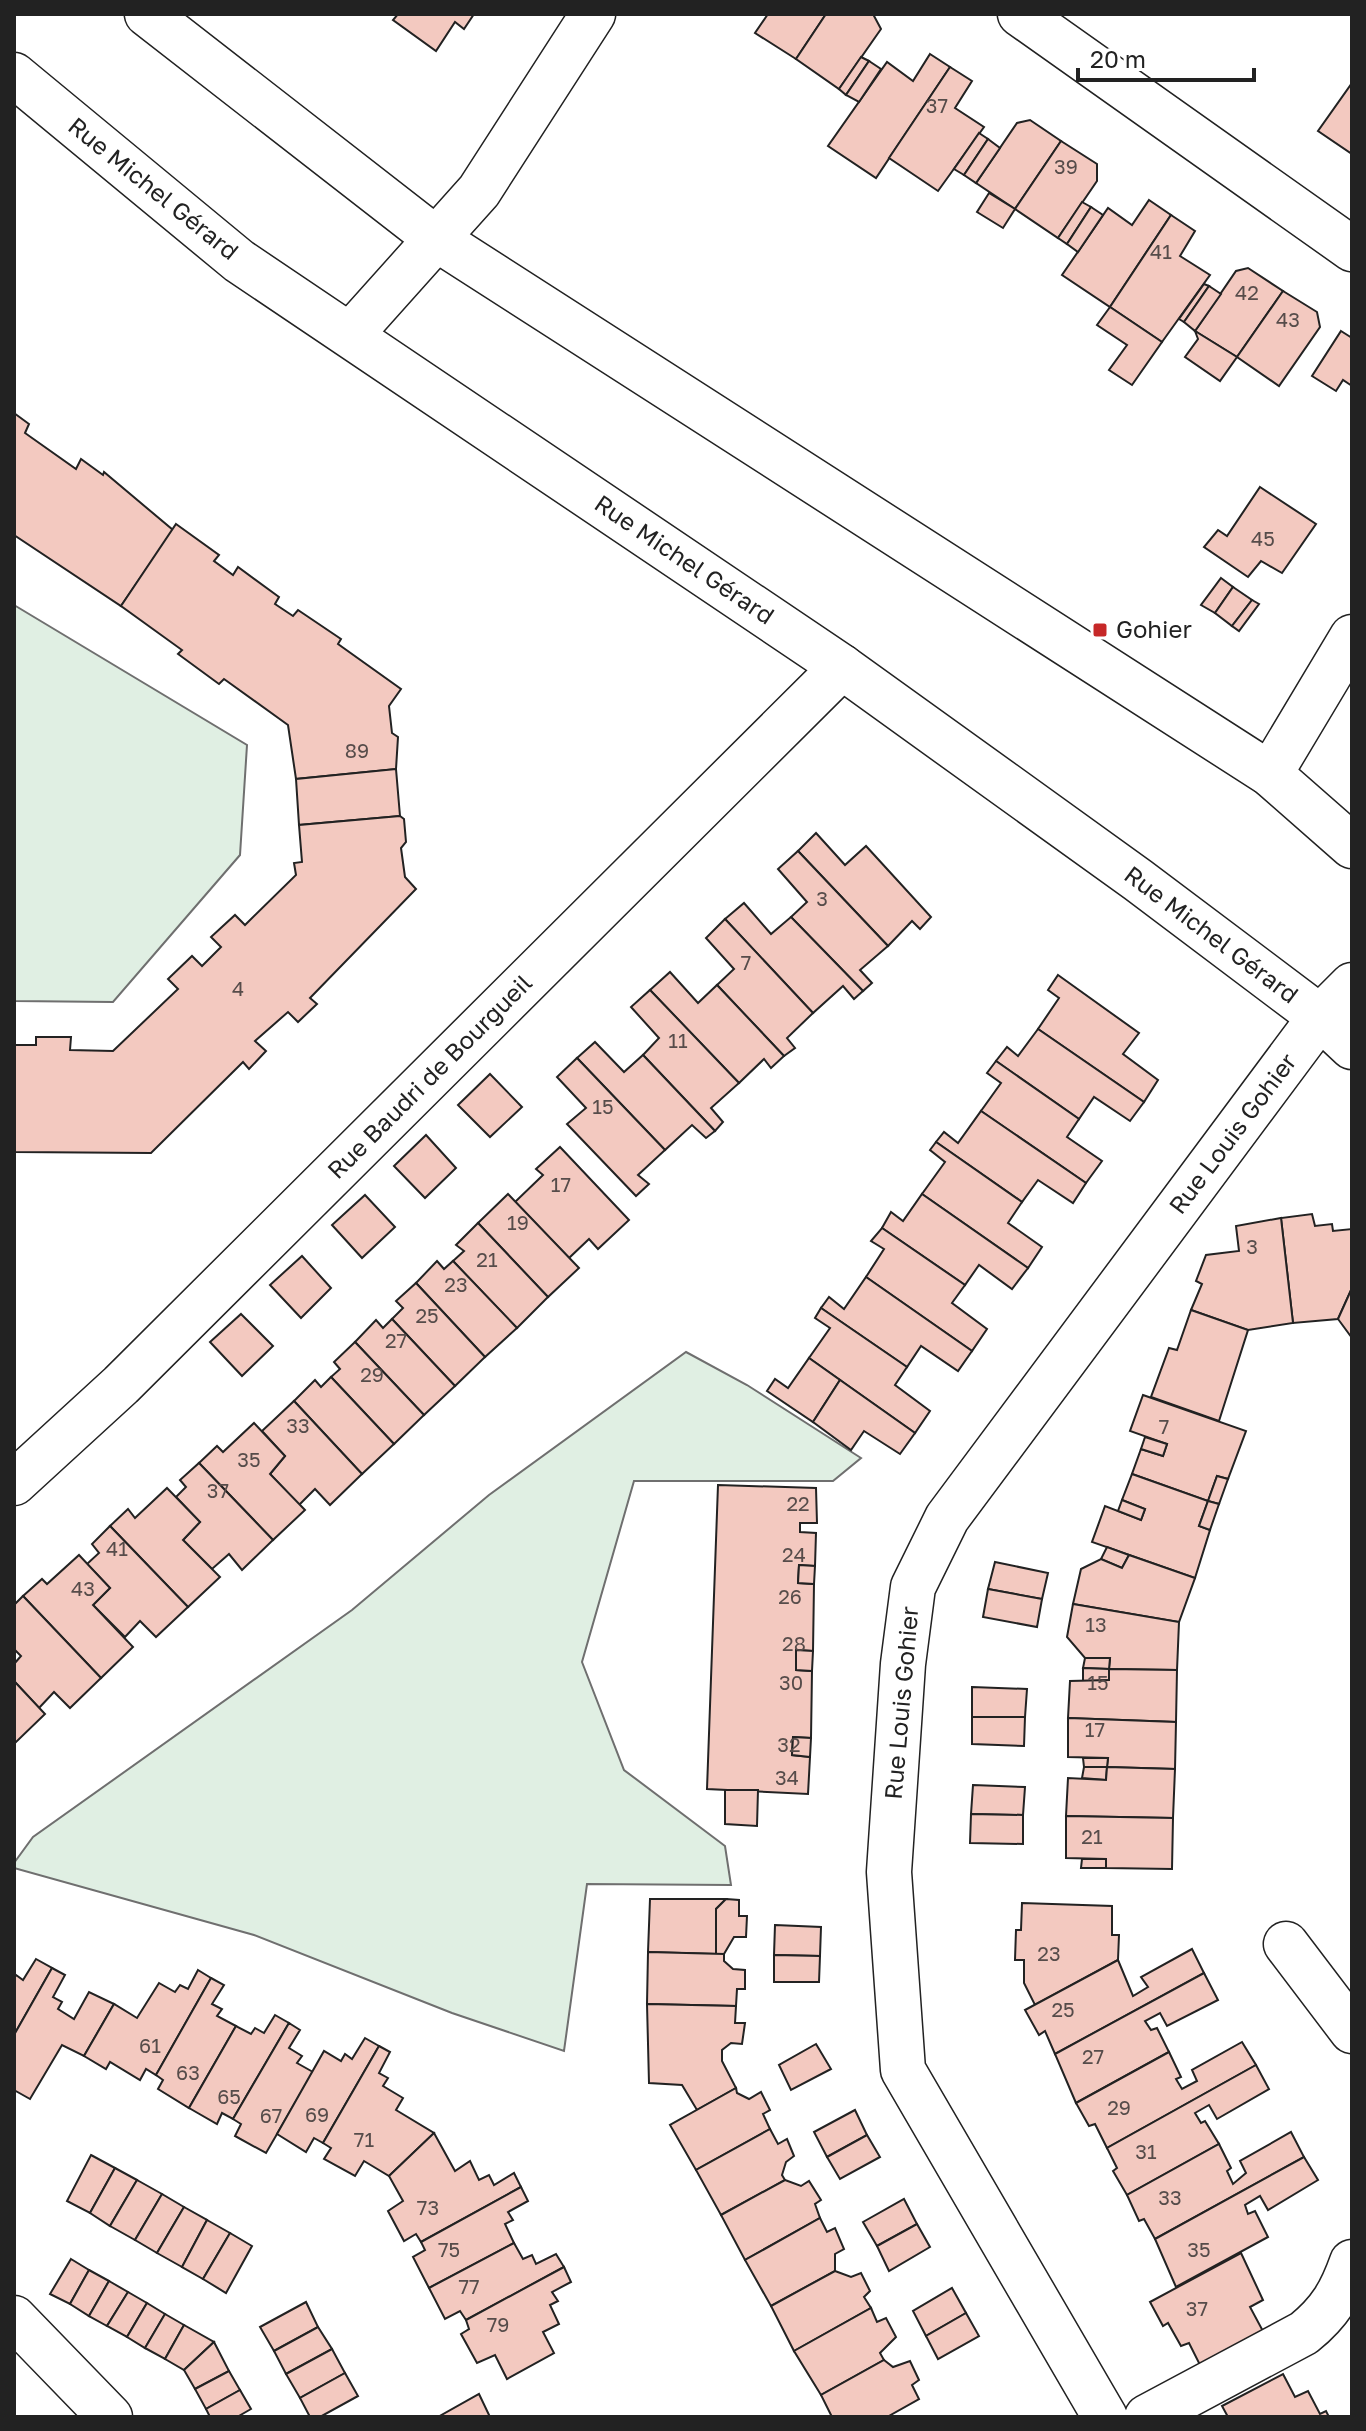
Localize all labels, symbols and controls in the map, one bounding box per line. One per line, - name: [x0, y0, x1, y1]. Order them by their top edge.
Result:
- scale bar: [1078, 32, 1254, 82]
- text: 20 m: [1090, 44, 1146, 73]
- house number: 37: [926, 93, 948, 117]
- street label: Rue Michel Gérard: [63, 110, 245, 265]
- house number: 39: [1054, 154, 1078, 178]
- house number: 41: [1150, 239, 1172, 263]
- house number: 42: [1235, 280, 1259, 304]
- house number: 43: [1276, 307, 1300, 331]
- street label: Rue Michel Gérard: [590, 488, 780, 630]
- house number: 45: [1251, 526, 1275, 550]
- place label: Gohier: [1116, 614, 1192, 643]
- marker: Gohier: [1091, 621, 1109, 639]
- house number: 89: [345, 738, 369, 762]
- street label: Rue Michel Gérard: [1119, 859, 1305, 1009]
- house number: 3: [816, 886, 828, 910]
- house number: 7: [741, 950, 751, 974]
- street label: Rue Baudri de Bourgueil: [321, 968, 537, 1184]
- house number: 4: [232, 976, 244, 1000]
- house number: 11: [668, 1028, 688, 1052]
- street label: Rue Louis Gohier: [1162, 1047, 1302, 1219]
- house number: 15: [592, 1094, 614, 1118]
- house number: 17: [551, 1172, 571, 1196]
- house number: 19: [507, 1210, 529, 1234]
- house number: 3: [1246, 1234, 1258, 1258]
- house number: 21: [476, 1247, 498, 1271]
- house number: 23: [444, 1272, 468, 1296]
- house number: 25: [415, 1303, 439, 1327]
- house number: 27: [385, 1328, 407, 1352]
- house number: 29: [360, 1362, 384, 1386]
- house number: 33: [286, 1413, 310, 1437]
- house number: 7: [1159, 1414, 1169, 1438]
- house number: 35: [237, 1447, 261, 1471]
- house number: 37: [207, 1478, 229, 1502]
- house number: 22: [786, 1491, 810, 1515]
- house number: 41: [106, 1536, 128, 1560]
- house number: 24: [782, 1542, 806, 1566]
- house number: 43: [71, 1576, 95, 1600]
- house number: 26: [778, 1584, 802, 1608]
- street label: Rue Louis Gohier: [878, 1605, 923, 1801]
- house number: 13: [1085, 1612, 1107, 1636]
- house number: 28: [782, 1631, 806, 1655]
- house number: 30: [779, 1670, 803, 1694]
- house number: 15: [1087, 1670, 1109, 1694]
- house number: 17: [1085, 1717, 1105, 1741]
- house number: 32: [777, 1732, 801, 1756]
- house number: 34: [775, 1765, 799, 1789]
- house number: 21: [1081, 1824, 1103, 1848]
- house number: 23: [1037, 1941, 1061, 1965]
- house number: 25: [1051, 1997, 1075, 2021]
- house number: 61: [139, 2033, 161, 2057]
- house number: 27: [1082, 2044, 1104, 2068]
- house number: 63: [176, 2060, 200, 2084]
- house number: 65: [217, 2084, 241, 2108]
- house number: 29: [1107, 2095, 1131, 2119]
- house number: 69: [305, 2102, 329, 2126]
- house number: 67: [260, 2103, 282, 2127]
- house number: 71: [354, 2127, 374, 2151]
- house number: 31: [1135, 2139, 1157, 2163]
- house number: 33: [1158, 2185, 1182, 2209]
- house number: 73: [417, 2195, 439, 2219]
- house number: 75: [438, 2237, 460, 2261]
- house number: 35: [1187, 2237, 1211, 2261]
- house number: 77: [458, 2274, 480, 2298]
- house number: 37: [1186, 2296, 1208, 2320]
- house number: 79: [487, 2312, 509, 2336]

